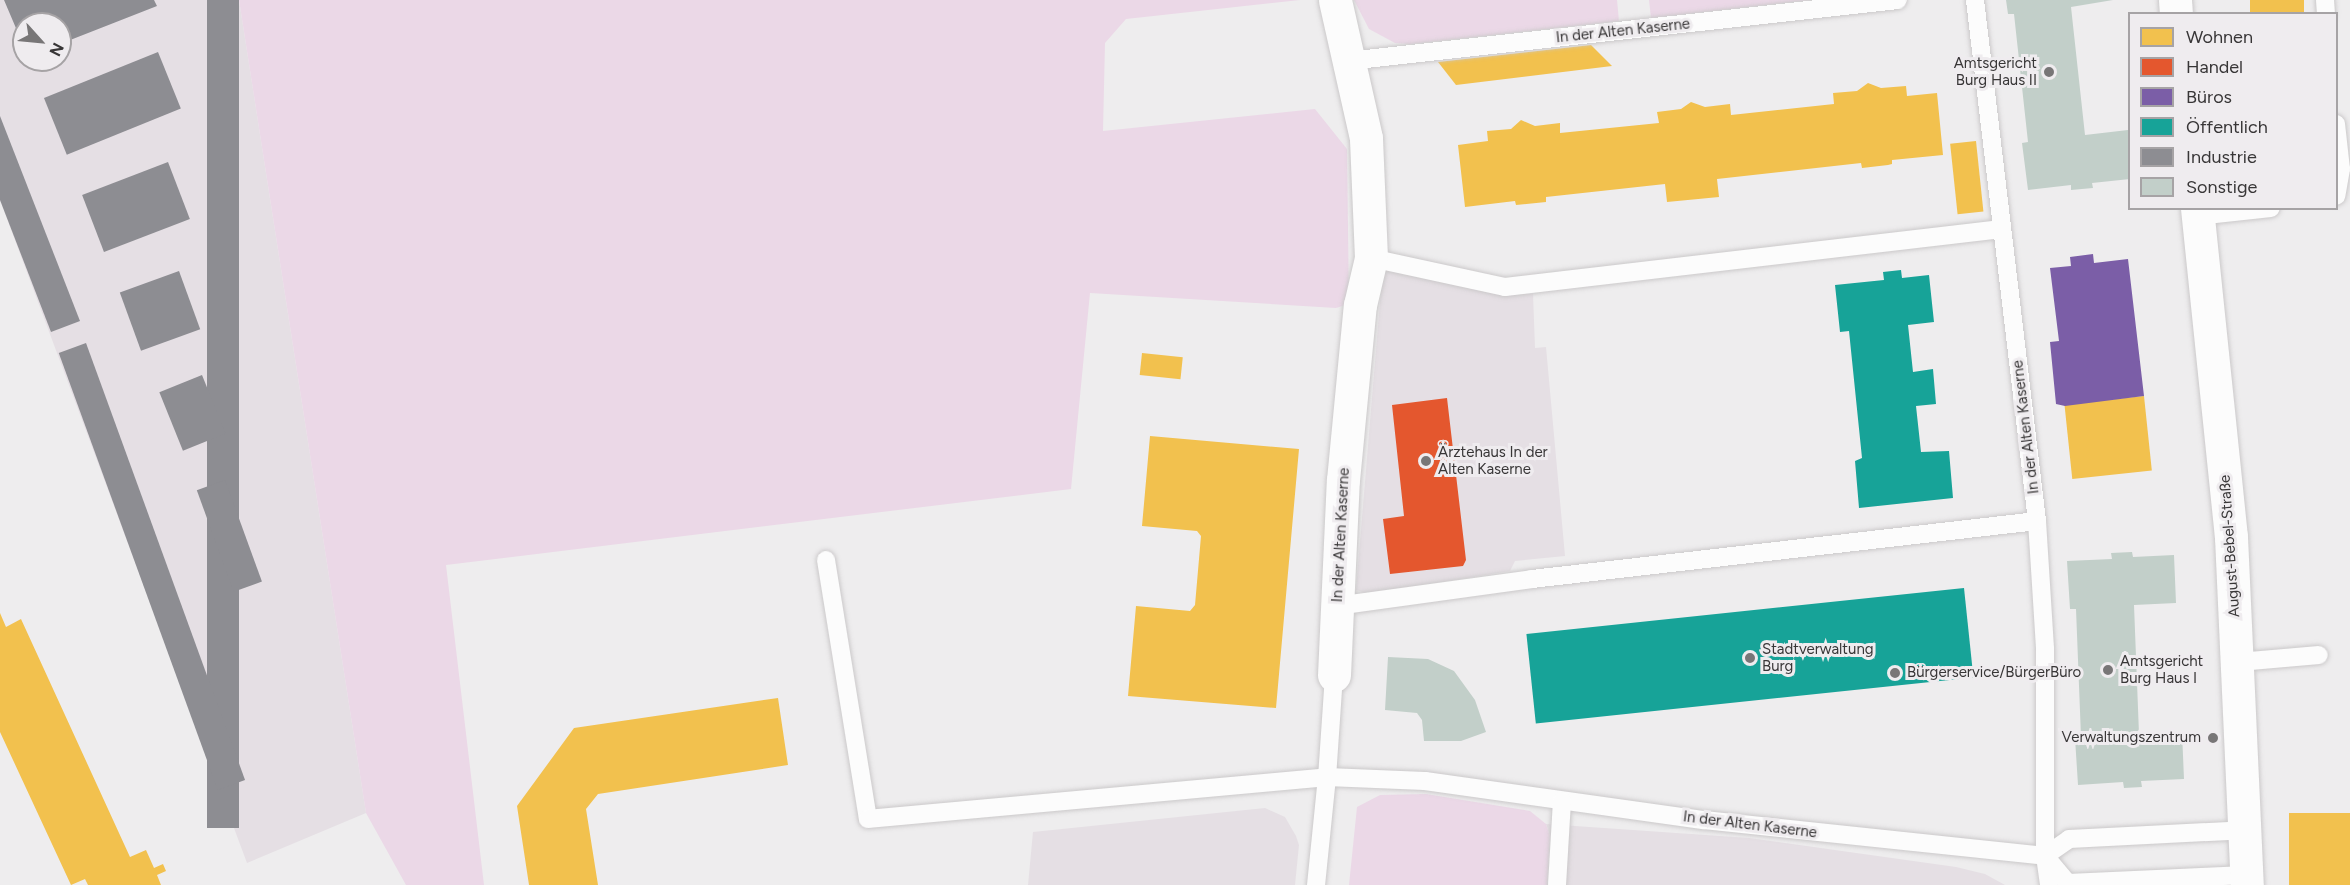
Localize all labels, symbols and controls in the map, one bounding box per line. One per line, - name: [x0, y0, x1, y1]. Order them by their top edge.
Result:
- north arrow: [12, 12, 72, 72]
- legend: [2128, 12, 2338, 210]
- street label: In der Alten Kaserne: [1555, 15, 1691, 47]
- text: Wohnen: [2186, 26, 2253, 48]
- text: N: [45, 40, 68, 59]
- place label: Amtsgericht Burg Haus II: [1954, 54, 2037, 89]
- text: Handel: [2186, 56, 2243, 78]
- marker: Amtsgericht Burg Haus II: [2042, 65, 2056, 79]
- text: Büros: [2186, 86, 2232, 108]
- text: Öffentlich: [2186, 116, 2268, 138]
- text: Industrie: [2186, 146, 2257, 168]
- text: Sonstige: [2186, 176, 2257, 198]
- street label: In der Alten Kaserne: [2009, 359, 2043, 495]
- place label: Ärztehaus In der Alten Kaserne: [1438, 443, 1548, 478]
- marker: Ärztehaus In der Alten Kaserne: [1419, 454, 1433, 468]
- street label: In der Alten Kaserne: [1328, 467, 1354, 603]
- street label: August-Bebel-Straße: [2216, 474, 2244, 618]
- place label: Stadtverwaltung Burg: [1762, 640, 1874, 675]
- marker: Stadtverwaltung Burg: [1743, 651, 1757, 665]
- place label: Amtsgericht Burg Haus I: [2120, 652, 2203, 687]
- marker: Amtsgericht Burg Haus I: [2101, 663, 2115, 677]
- place label: Bürgerservice/BürgerBüro: [1907, 664, 2081, 682]
- marker: Bürgerservice/BürgerBüro: [1888, 666, 1902, 680]
- place label: Verwaltungszentrum: [2061, 729, 2201, 747]
- marker: Verwaltungszentrum: [2206, 731, 2220, 745]
- street label: In der Alten Kaserne: [1682, 808, 1818, 842]

